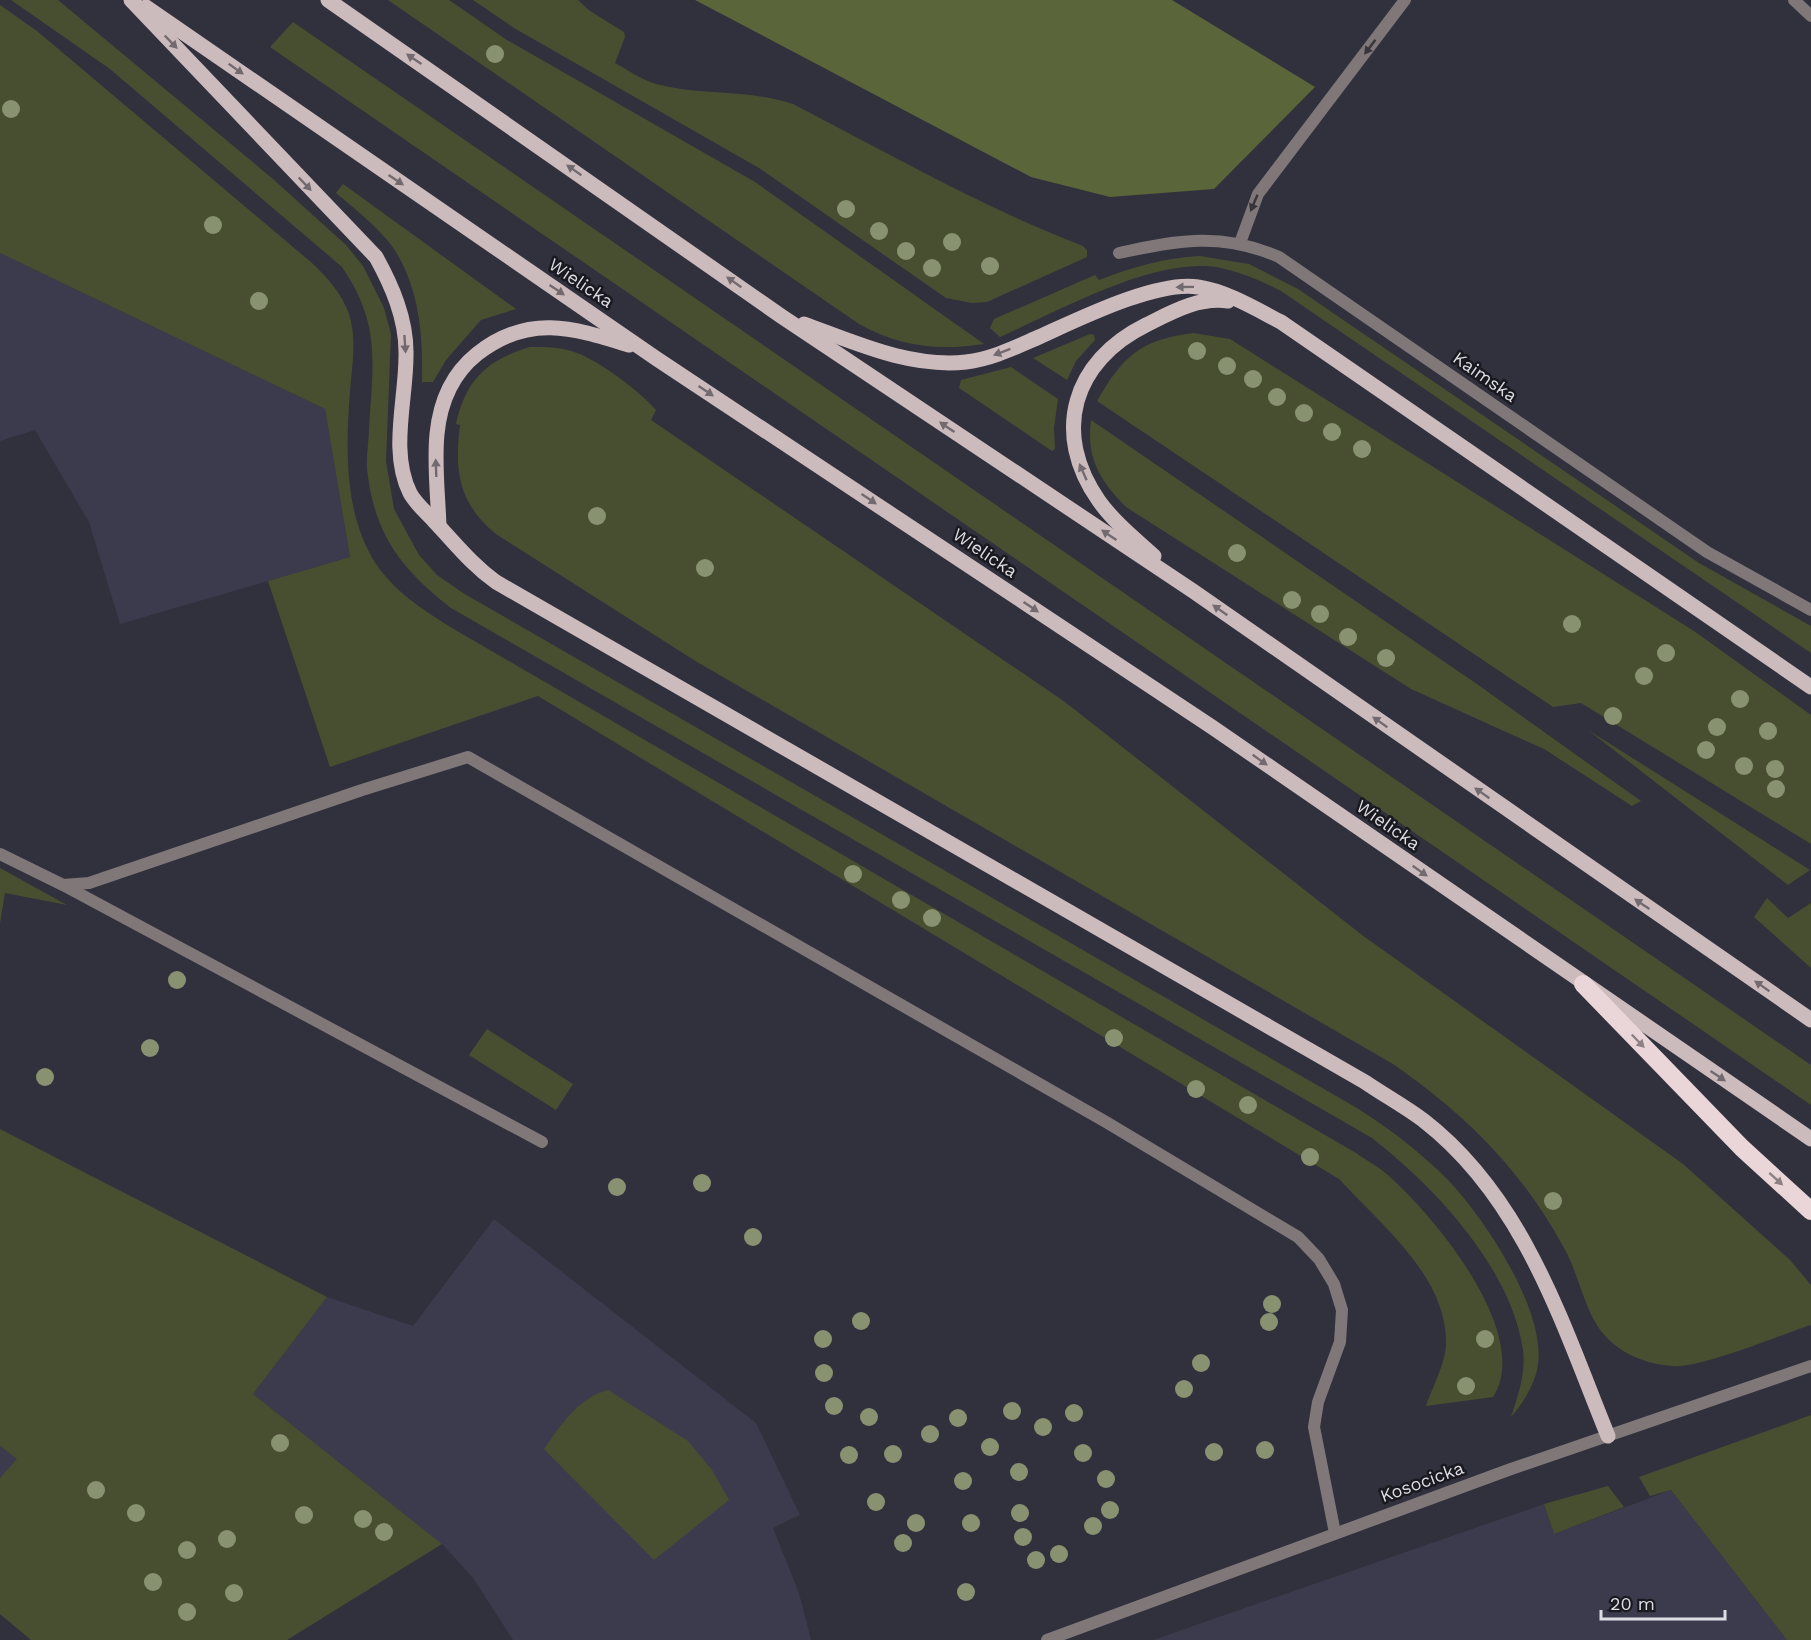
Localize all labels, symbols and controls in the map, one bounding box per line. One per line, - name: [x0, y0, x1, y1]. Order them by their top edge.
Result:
- one-way arrow: [164, 35, 178, 50]
- one-way arrow: [1364, 39, 1376, 54]
- one-way arrow: [406, 54, 422, 65]
- one-way arrow: [228, 63, 244, 74]
- one-way arrow: [567, 164, 583, 176]
- one-way arrow: [388, 174, 404, 186]
- one-way arrow: [298, 176, 312, 190]
- one-way arrow: [1249, 195, 1259, 213]
- street label: Wielicka: [545, 253, 617, 312]
- one-way arrow: [726, 276, 742, 288]
- one-way arrow: [1175, 282, 1194, 291]
- one-way arrow: [549, 285, 566, 296]
- one-way arrow: [401, 335, 410, 354]
- street label: Kaimska: [1449, 347, 1521, 406]
- one-way arrow: [993, 348, 1011, 358]
- one-way arrow: [698, 386, 714, 397]
- one-way arrow: [940, 421, 956, 433]
- one-way arrow: [432, 458, 441, 477]
- one-way arrow: [1078, 463, 1087, 481]
- one-way arrow: [860, 493, 876, 505]
- street label: Wielicka: [949, 523, 1021, 582]
- one-way arrow: [1101, 530, 1118, 541]
- one-way arrow: [1023, 601, 1039, 612]
- one-way arrow: [1212, 605, 1228, 616]
- one-way arrow: [1372, 716, 1388, 728]
- one-way arrow: [1251, 754, 1267, 766]
- one-way arrow: [1474, 787, 1490, 799]
- street label: Wielicka: [1352, 795, 1424, 854]
- one-way arrow: [1412, 865, 1428, 876]
- one-way arrow: [1634, 899, 1650, 910]
- one-way arrow: [1754, 980, 1770, 992]
- one-way arrow: [1631, 1034, 1645, 1048]
- one-way arrow: [1710, 1070, 1726, 1081]
- one-way arrow: [1768, 1172, 1783, 1185]
- street label: Kosocicka: [1377, 1457, 1466, 1506]
- scale bar: [1601, 1583, 1726, 1621]
- text: 20 m: [1610, 1593, 1655, 1614]

